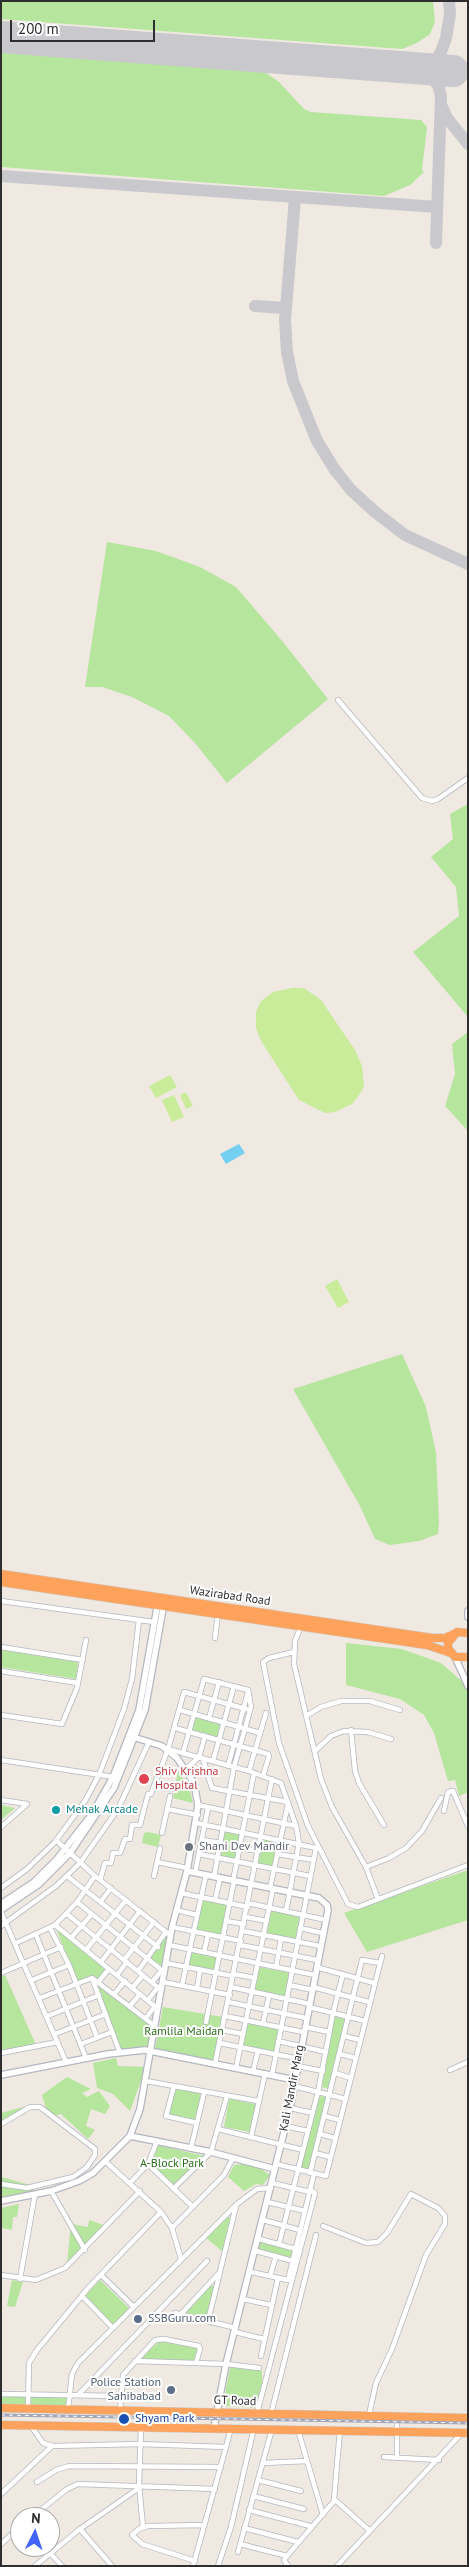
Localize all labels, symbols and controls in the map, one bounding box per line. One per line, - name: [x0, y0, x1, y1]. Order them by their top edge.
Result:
- scale bar: [12, 10, 158, 42]
- text: 200 m: [18, 19, 59, 38]
- street label: Wazirabad Road: [189, 1583, 271, 1609]
- place label: Shiv Krishna Hospital: [155, 1765, 219, 1793]
- marker: Shiv Krishna Hospital: [137, 1772, 151, 1786]
- place label: Mehak Arcade: [66, 1803, 138, 1817]
- marker: Mehak Arcade: [50, 1804, 62, 1816]
- place label: Shani Dev Mandir: [199, 1840, 289, 1854]
- marker: Shani Dev Mandir: [183, 1841, 195, 1853]
- park label: Ramlila Maidan: [144, 2025, 224, 2039]
- street label: Kali Mandir Marg: [277, 2044, 307, 2132]
- park label: A-Block Park: [140, 2157, 204, 2171]
- place label: SSBGuru.com: [148, 2312, 216, 2326]
- marker: SSBGuru.com: [132, 2313, 144, 2325]
- place label: Police Station Sahibabad: [90, 2376, 161, 2404]
- marker: Police Station Sahibabad: [165, 2384, 177, 2396]
- street label: GT Road: [213, 2393, 257, 2409]
- marker: Shyam Park: [117, 2412, 131, 2426]
- place label: Shyam Park: [135, 2412, 194, 2426]
- north arrow: [10, 2507, 60, 2557]
- text: N: [31, 2509, 41, 2527]

